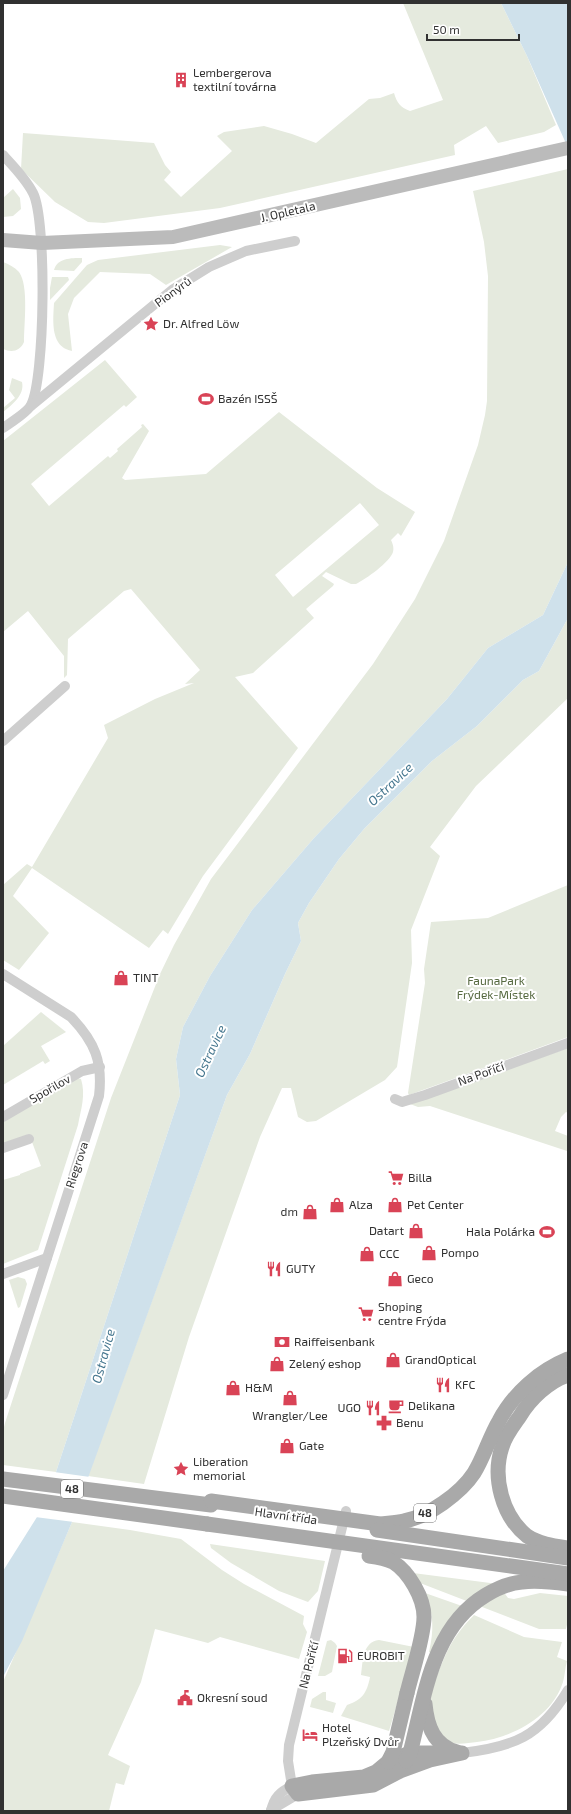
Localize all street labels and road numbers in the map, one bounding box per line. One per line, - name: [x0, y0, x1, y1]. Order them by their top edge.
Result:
- street label: J. Opletala: [259, 198, 317, 224]
- street label: Pionýrů: [151, 273, 193, 309]
- street label: Na Poříčí: [456, 1058, 507, 1088]
- street label: Spořilov: [27, 1071, 73, 1105]
- street label: Riegrova: [62, 1140, 90, 1190]
- road number: 48: [61, 1480, 83, 1498]
- street label: Hlavní třída: [254, 1504, 318, 1526]
- road number: 48: [414, 1504, 436, 1522]
- street label: Na Poříčí: [295, 1639, 321, 1690]

